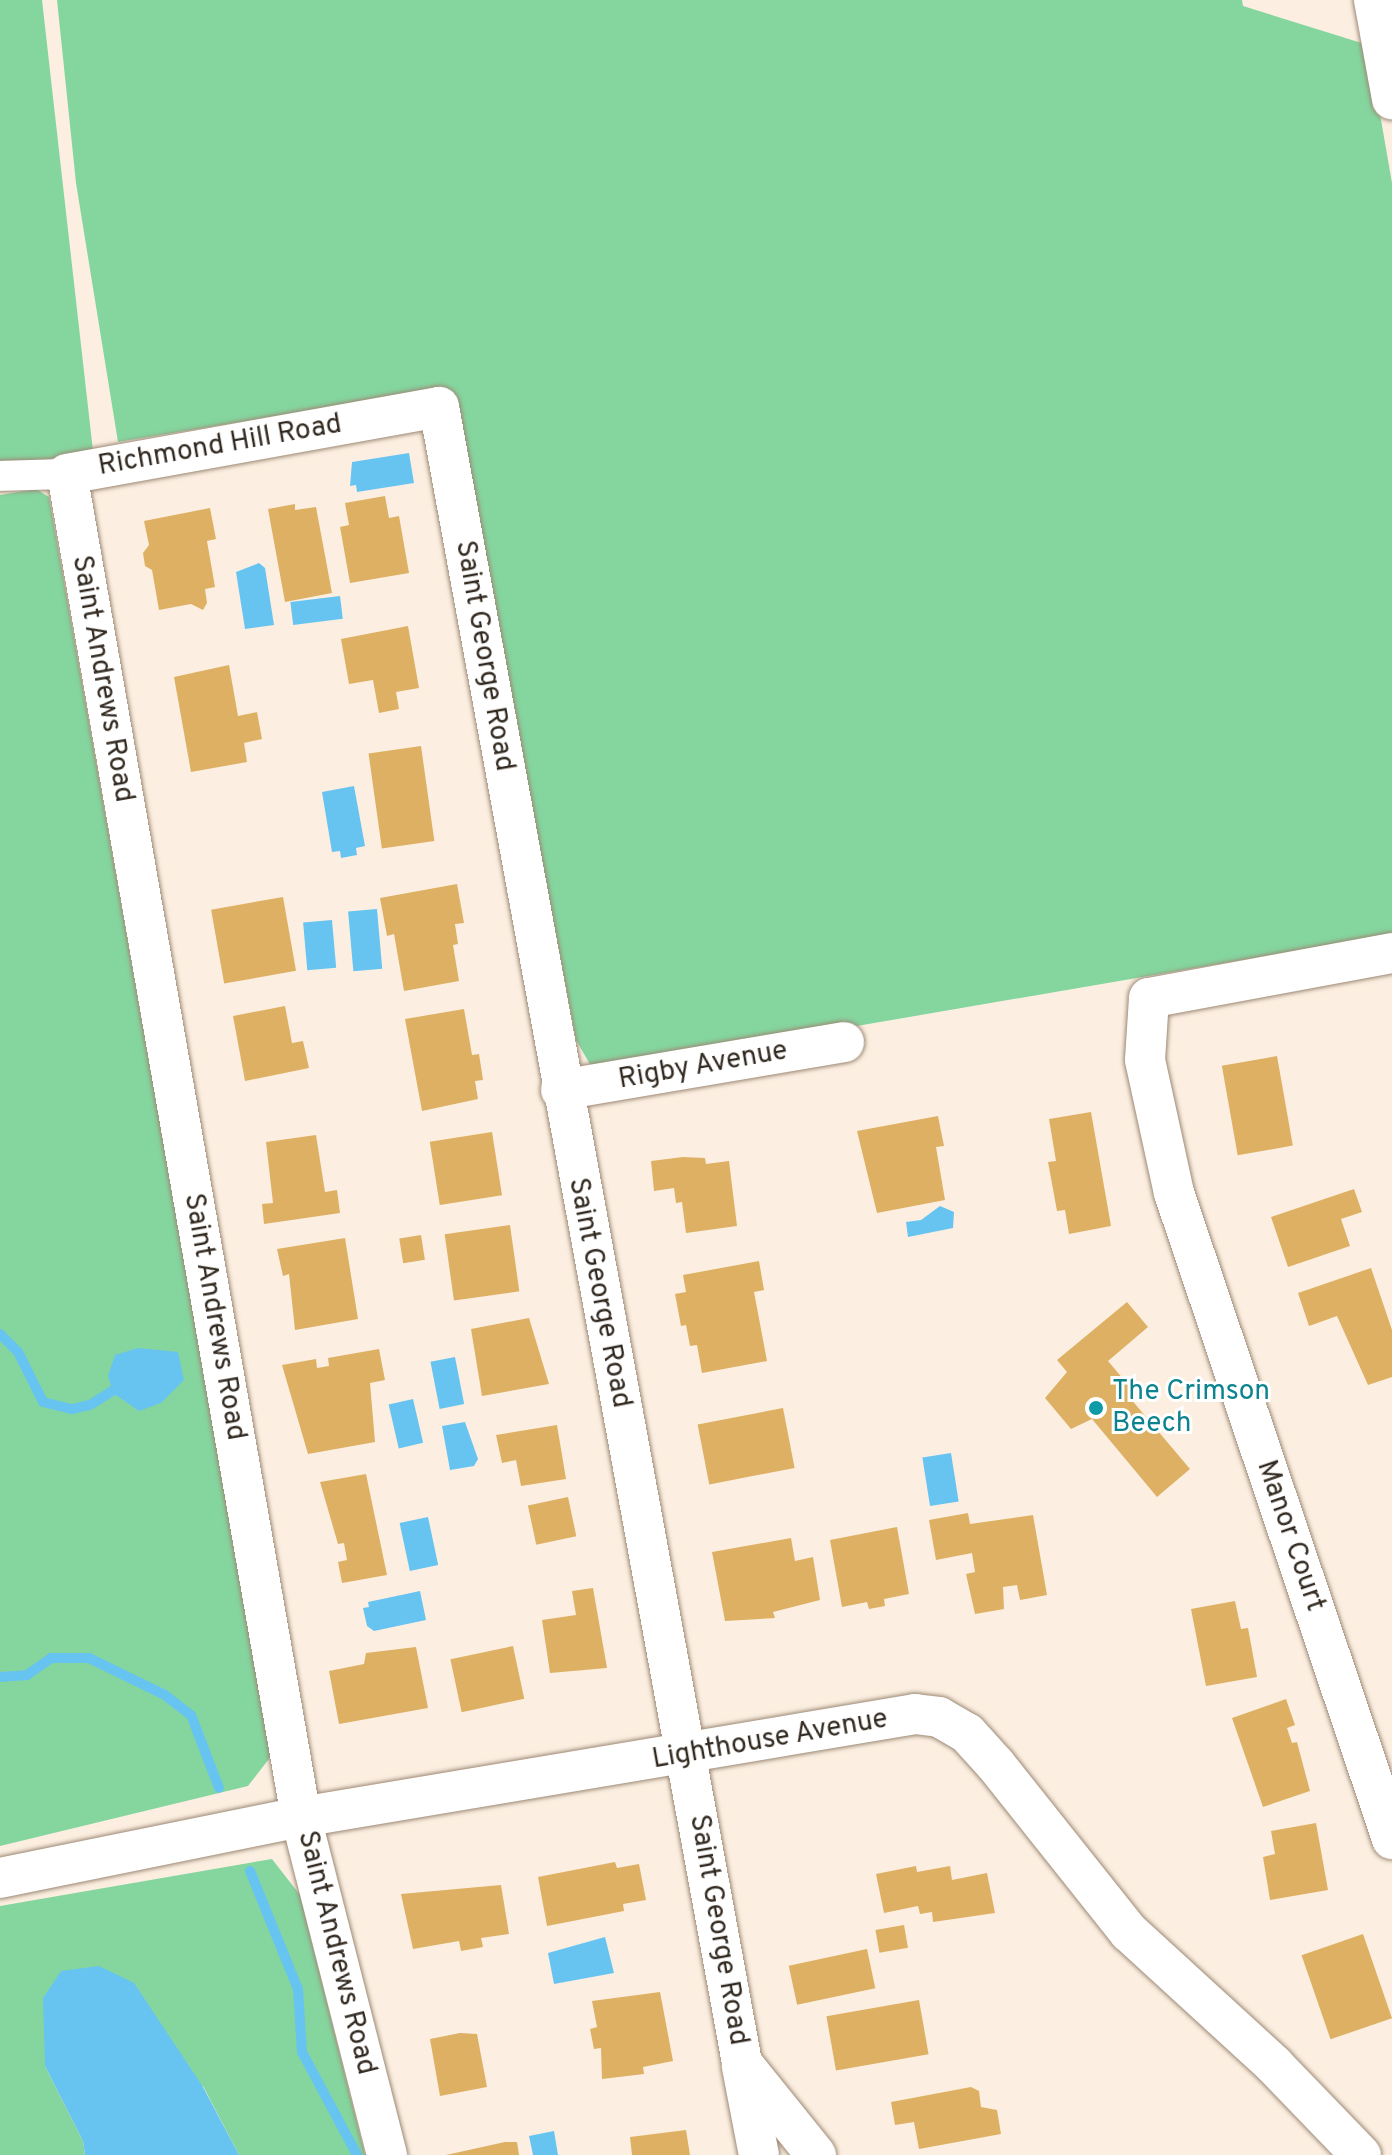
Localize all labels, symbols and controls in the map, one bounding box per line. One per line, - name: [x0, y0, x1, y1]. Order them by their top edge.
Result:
- street label: Richmond Hill Road: [96, 408, 344, 484]
- street label: Saint George Road: [447, 538, 521, 774]
- street label: Saint Andrews Road: [64, 552, 140, 806]
- street label: Rigby Avenue: [615, 1035, 791, 1097]
- street label: Saint George Road: [560, 1175, 638, 1411]
- street label: Saint Andrews Road: [176, 1190, 252, 1444]
- place label: The Crimson Beech: [1112, 1375, 1270, 1441]
- marker: The Crimson Beech: [1087, 1399, 1105, 1417]
- street label: Manor Court: [1248, 1456, 1332, 1616]
- street label: Lighthouse Avenue: [649, 1703, 891, 1777]
- street label: Saint George Road: [681, 1812, 755, 2048]
- street label: Saint Andrews Road: [289, 1827, 383, 2079]

